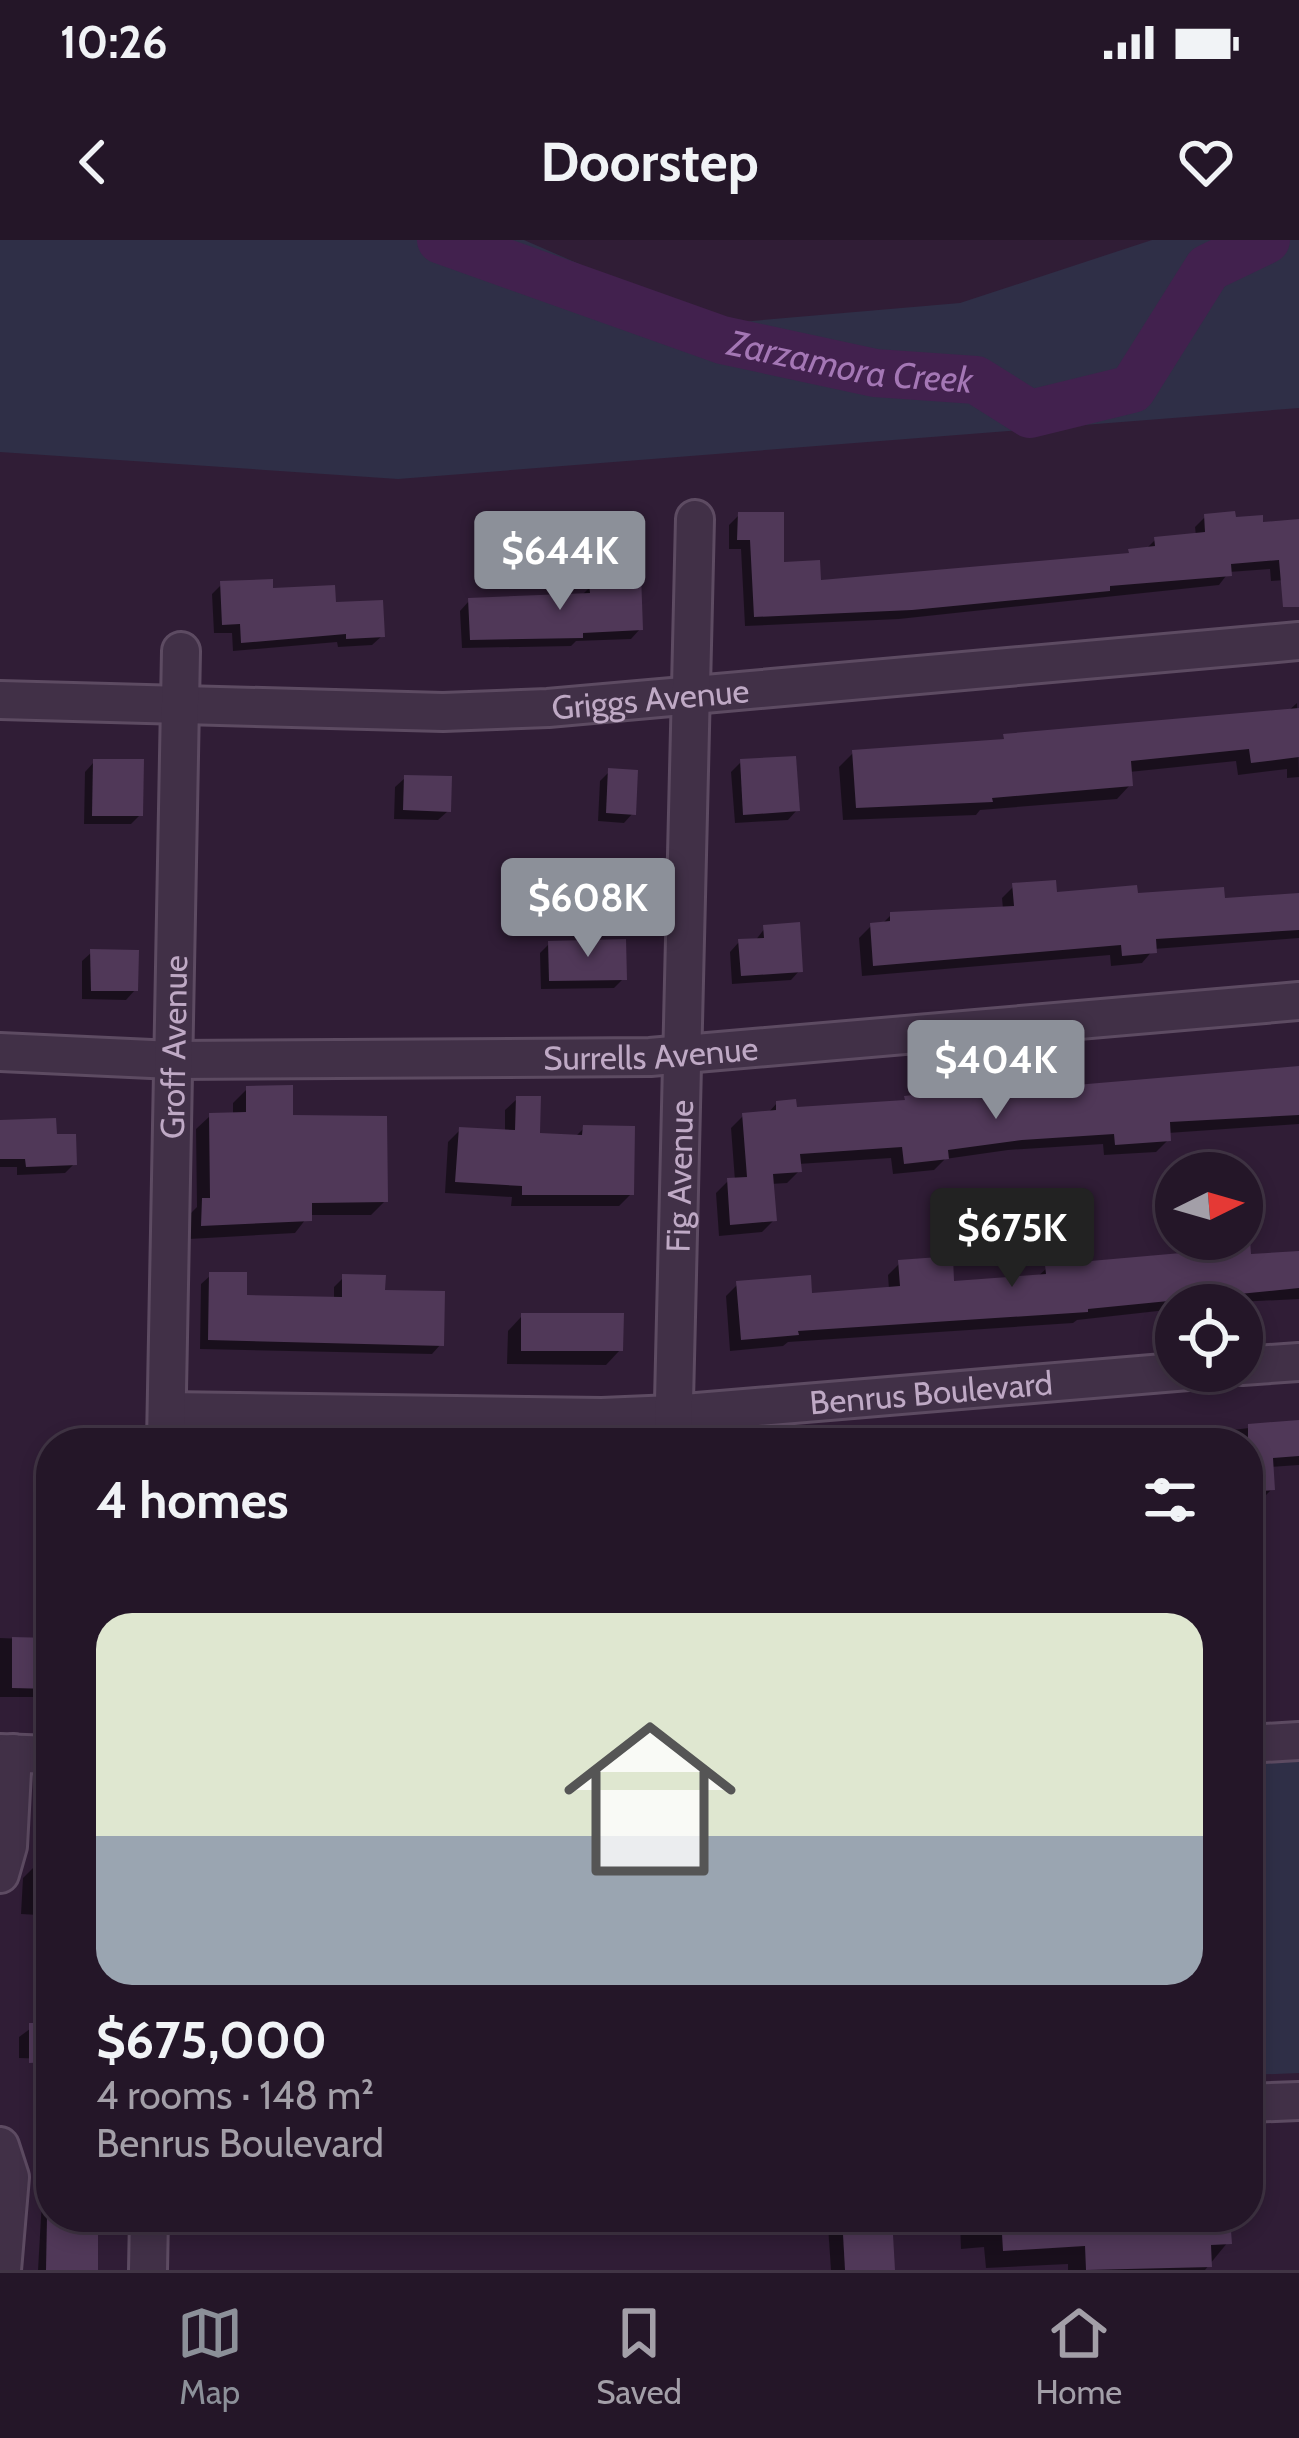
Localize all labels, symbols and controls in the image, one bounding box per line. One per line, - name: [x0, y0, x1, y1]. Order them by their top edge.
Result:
- text: 10:26: [60, 15, 167, 69]
- icon: back: [60, 129, 126, 195]
- text: Doorstep: [540, 129, 759, 195]
- icon: heart: [1173, 129, 1239, 195]
- water label: Zarzamora Creek: [722, 320, 976, 402]
- pin: $644K: [476, 511, 644, 613]
- text: $644K: [501, 526, 619, 574]
- street label: Griggs Avenue: [550, 670, 751, 728]
- pin: $608K: [504, 858, 672, 960]
- text: $608K: [528, 873, 648, 921]
- street label: Groff Avenue: [152, 955, 195, 1139]
- pin: $404K: [912, 1020, 1080, 1122]
- street label: Surrells Avenue: [543, 1028, 760, 1078]
- text: $404K: [934, 1035, 1058, 1083]
- street label: Fig Avenue: [658, 1099, 701, 1253]
- north arrow: [1155, 1152, 1263, 1260]
- map controls: [1155, 1152, 1263, 1392]
- pin: $675K: [928, 1188, 1096, 1290]
- text: $675K: [957, 1203, 1067, 1251]
- button: locate: [1155, 1284, 1263, 1392]
- street label: Benrus Boulevard: [808, 1362, 1054, 1423]
- icon: filters: [1137, 1467, 1203, 1533]
- text: 4 homes: [96, 1469, 288, 1531]
- icon: home: [542, 1691, 758, 1907]
- text: $675,000: [96, 2009, 327, 2071]
- text: 4 rooms · 148 m²: [96, 2071, 374, 2119]
- text: Benrus Boulevard: [96, 2119, 384, 2167]
- tab: Map: [177, 2300, 243, 2412]
- tab: Saved: [596, 2300, 682, 2412]
- tab: Home: [1035, 2300, 1122, 2412]

